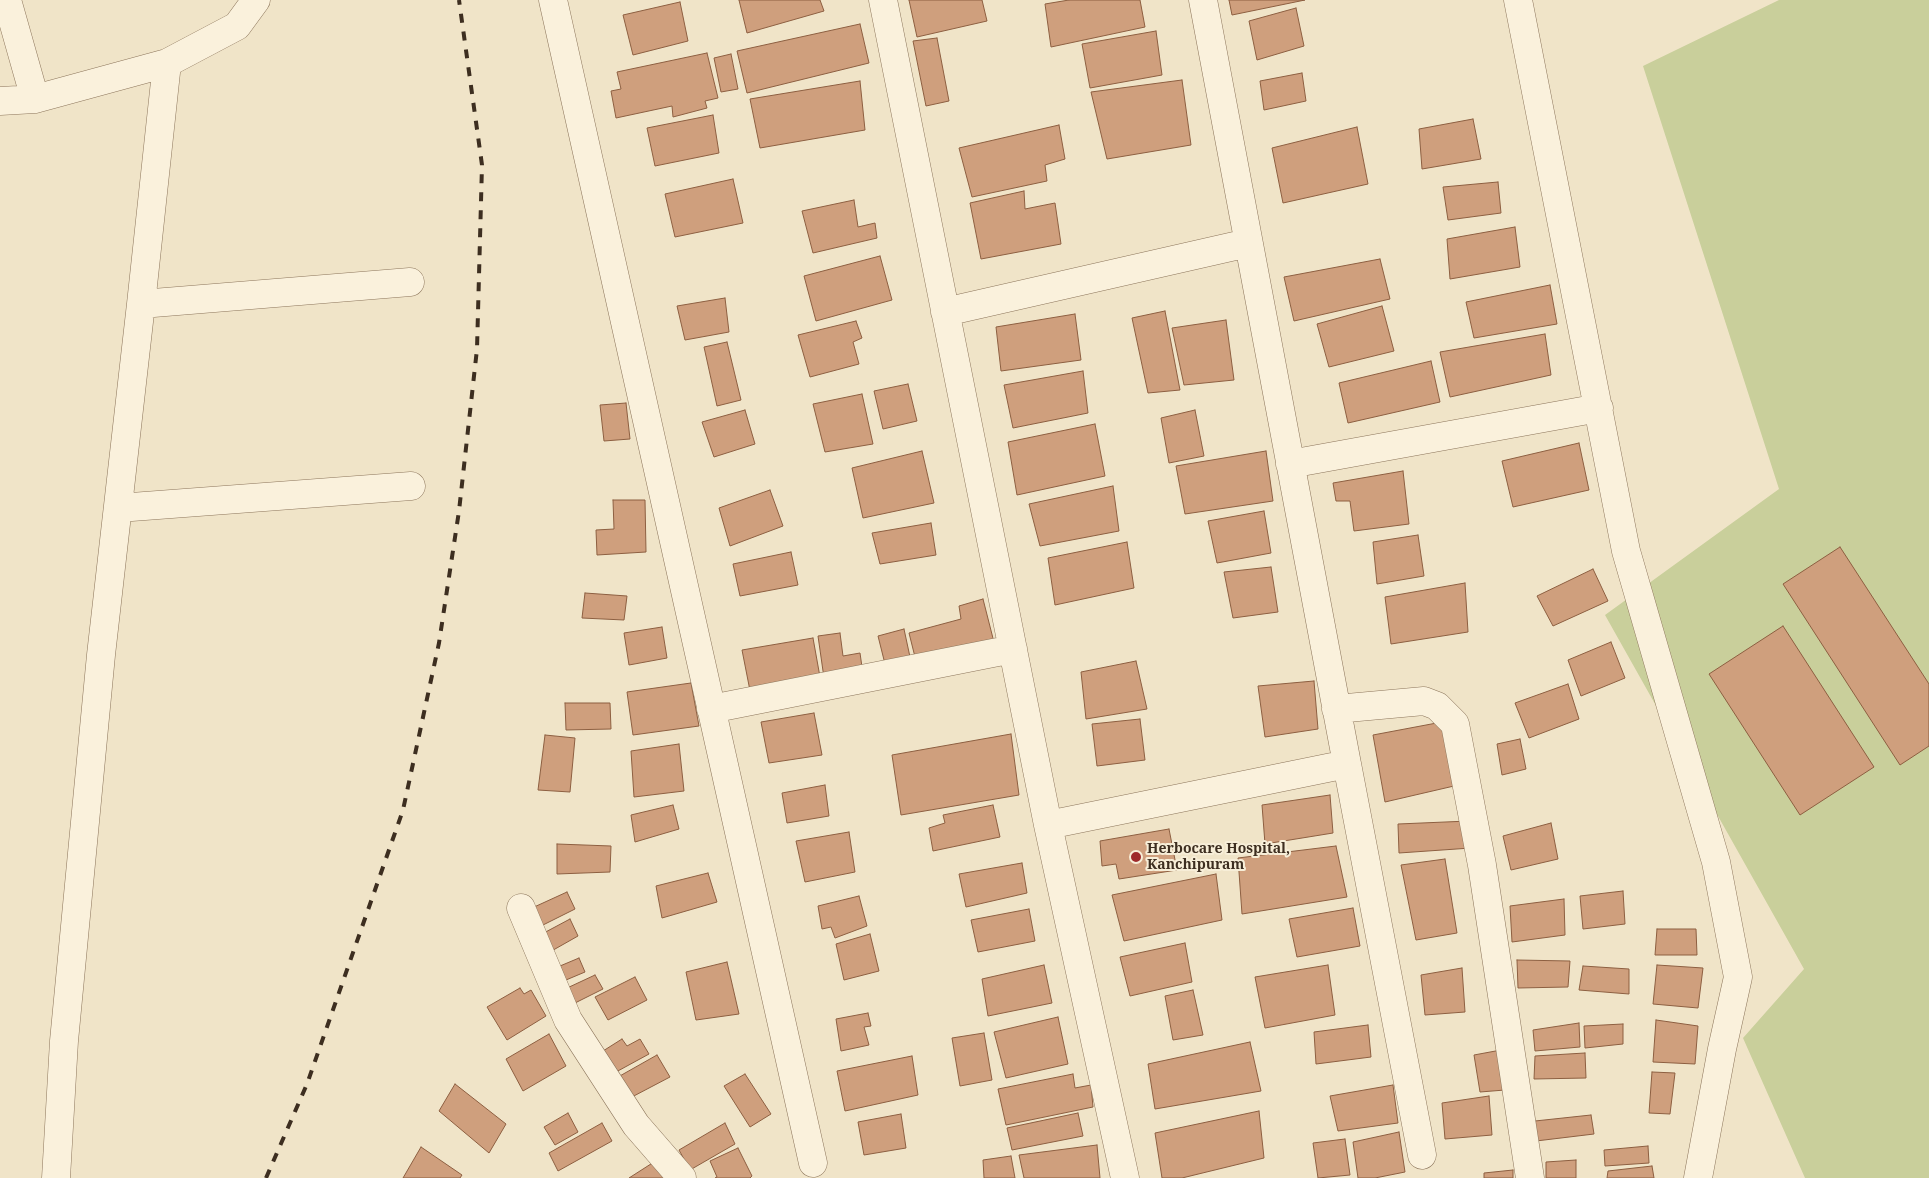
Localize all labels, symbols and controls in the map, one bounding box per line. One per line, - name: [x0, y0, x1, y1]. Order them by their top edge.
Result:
- place label: Herbocare Hospital, Kanchipuram: [1147, 841, 1290, 874]
- marker: Herbocare Hospital, Kanchipuram: [1129, 850, 1143, 864]

